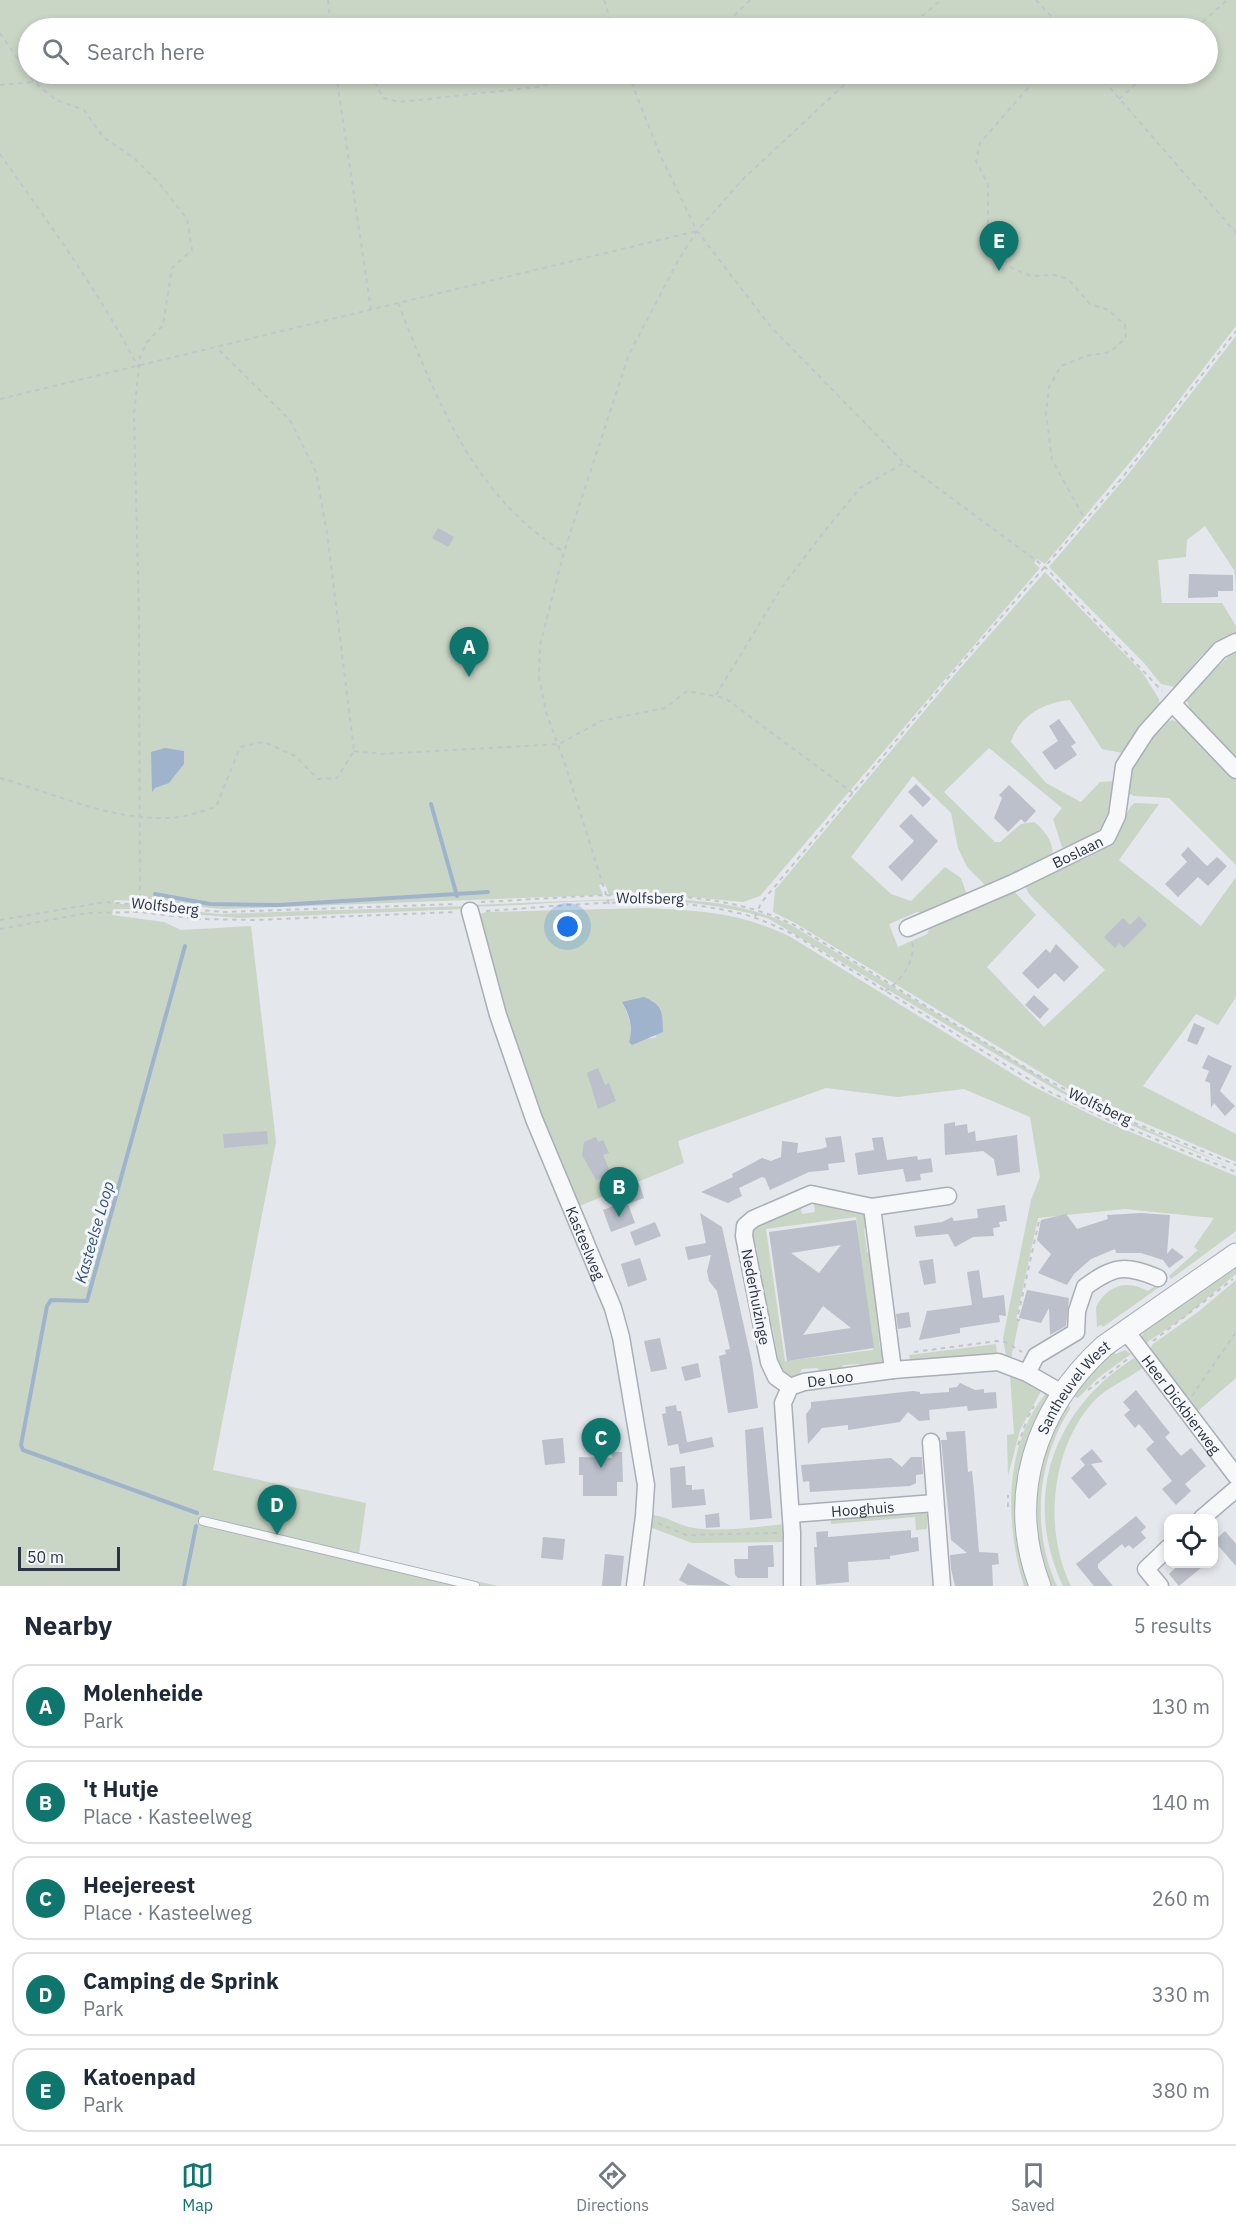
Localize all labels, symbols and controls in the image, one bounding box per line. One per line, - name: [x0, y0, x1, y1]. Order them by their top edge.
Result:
- search box: [18, 18, 1218, 84]
- icon: search: [39, 35, 72, 68]
- text: Search here: [87, 37, 205, 66]
- pin: E: [980, 222, 1018, 271]
- pin: A: [450, 628, 488, 677]
- street label: Boslaan: [1049, 831, 1106, 872]
- street label: Wolfsberg: [616, 888, 684, 908]
- street label: Wolfsberg: [130, 893, 200, 919]
- your location: [553, 912, 582, 941]
- street label: Wolfsberg: [1065, 1083, 1135, 1129]
- pin: B: [600, 1168, 638, 1217]
- water label: Kasteelse Loop: [70, 1179, 118, 1285]
- street label: Kasteelweg: [562, 1203, 610, 1283]
- street label: Nederhuizinge: [737, 1247, 775, 1347]
- street label: Santheuvel West: [1033, 1336, 1113, 1437]
- street label: Heer Dickbierweg: [1138, 1351, 1225, 1458]
- street label: De Loo: [806, 1366, 854, 1391]
- pin: C: [582, 1418, 620, 1468]
- pin: D: [258, 1486, 296, 1535]
- street label: Hooghuis: [830, 1497, 895, 1520]
- map controls: [1164, 1514, 1218, 1568]
- button: locate: [1164, 1514, 1218, 1568]
- scale bar: [18, 1544, 120, 1572]
- text: 50 m: [27, 1547, 64, 1567]
- text: Nearby: [24, 1608, 112, 1642]
- text: 5 results: [1134, 1612, 1212, 1639]
- text: Molenheide: [83, 1678, 203, 1707]
- text: A: [39, 1693, 52, 1720]
- text: 130 m: [1152, 1693, 1210, 1720]
- text: Park: [83, 1707, 123, 1734]
- text: 't Hutje: [83, 1774, 159, 1803]
- text: B: [39, 1789, 52, 1816]
- text: 140 m: [1152, 1789, 1210, 1816]
- text: Place · Kasteelweg: [83, 1803, 252, 1830]
- text: Heejereest: [83, 1870, 195, 1899]
- text: C: [39, 1885, 52, 1912]
- text: 260 m: [1152, 1885, 1210, 1912]
- text: Place · Kasteelweg: [83, 1899, 252, 1926]
- text: Camping de Sprink: [83, 1966, 279, 1995]
- text: D: [39, 1981, 52, 2008]
- text: 330 m: [1152, 1981, 1210, 2008]
- text: Park: [83, 1995, 123, 2022]
- text: Katoenpad: [83, 2062, 196, 2091]
- text: E: [39, 2077, 52, 2104]
- text: 380 m: [1152, 2077, 1210, 2104]
- text: Park: [83, 2091, 123, 2118]
- tab: Map: [181, 2159, 214, 2215]
- tab: Directions: [576, 2159, 649, 2215]
- tab: Saved: [1011, 2159, 1055, 2215]

